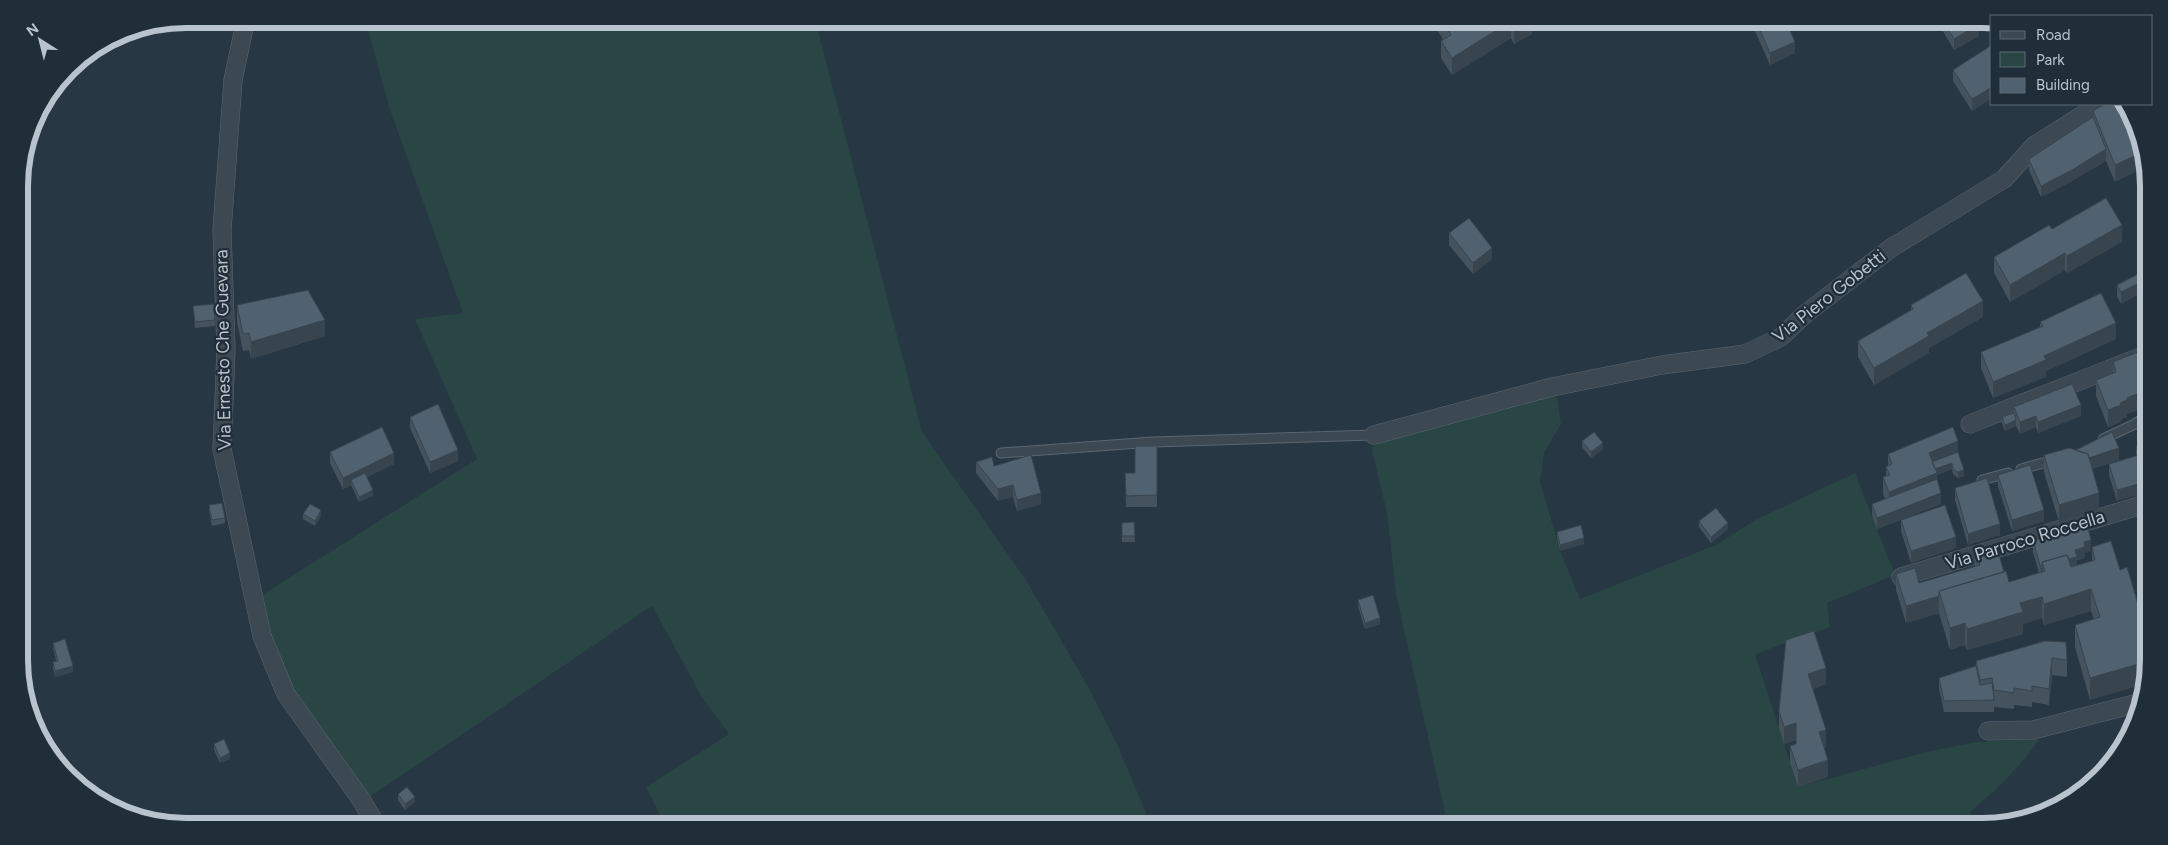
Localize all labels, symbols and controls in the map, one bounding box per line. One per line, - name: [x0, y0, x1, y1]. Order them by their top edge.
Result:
- north arrow: [15, 15, 65, 65]
- legend: [1990, 15, 2153, 105]
- text: N: [23, 20, 42, 40]
- text: Road: [2036, 26, 2071, 44]
- text: Park: [2036, 51, 2065, 69]
- text: Building: [2036, 76, 2090, 94]
- street label: Via Piero Gobetti: [1768, 245, 1890, 347]
- street label: Via Ernesto Che Guevara: [210, 249, 236, 451]
- street label: Via Parroco Roccella: [1943, 505, 2107, 575]

